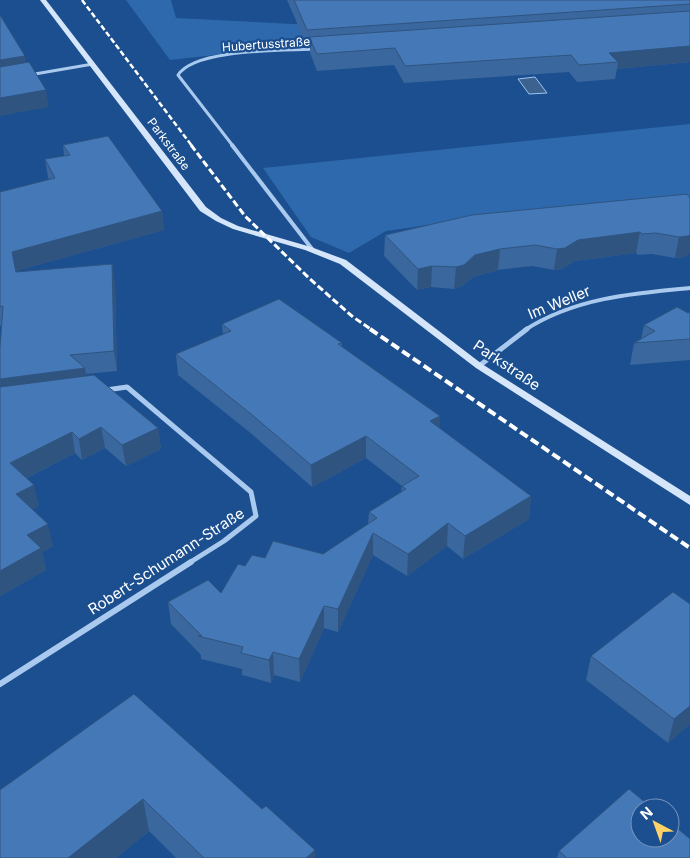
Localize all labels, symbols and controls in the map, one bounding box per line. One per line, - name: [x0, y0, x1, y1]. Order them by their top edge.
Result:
- street label: Hubertusstraße: [221, 33, 311, 55]
- street label: Parkstraße: [144, 115, 194, 173]
- street label: Im Weller: [525, 281, 593, 323]
- street label: Parkstraße: [470, 336, 544, 394]
- street label: Robert-Schumann-Straße: [84, 503, 248, 619]
- north arrow: [630, 798, 680, 848]
- text: N: [637, 803, 656, 823]

